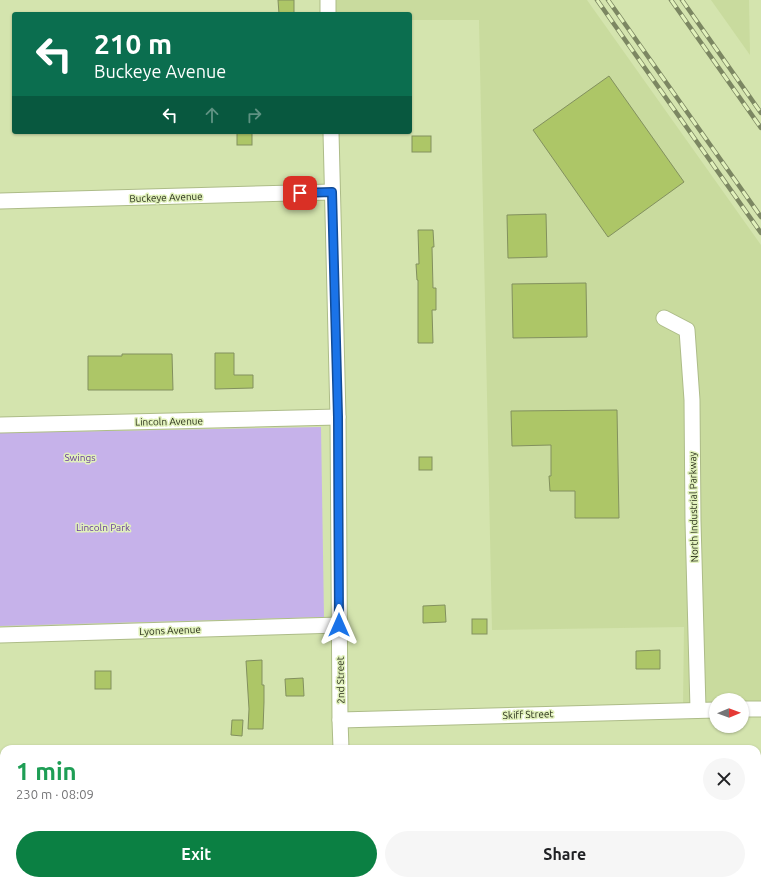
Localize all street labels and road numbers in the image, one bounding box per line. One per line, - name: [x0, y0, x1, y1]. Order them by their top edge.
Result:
- street label: Buckeye Avenue: [129, 191, 203, 204]
- street label: Lincoln Avenue: [135, 415, 203, 428]
- street label: North Industrial Parkway: [687, 451, 700, 562]
- street label: Lyons Avenue: [139, 624, 201, 637]
- street label: 2nd Street: [335, 656, 346, 704]
- street label: Skiff Street: [503, 708, 554, 721]

